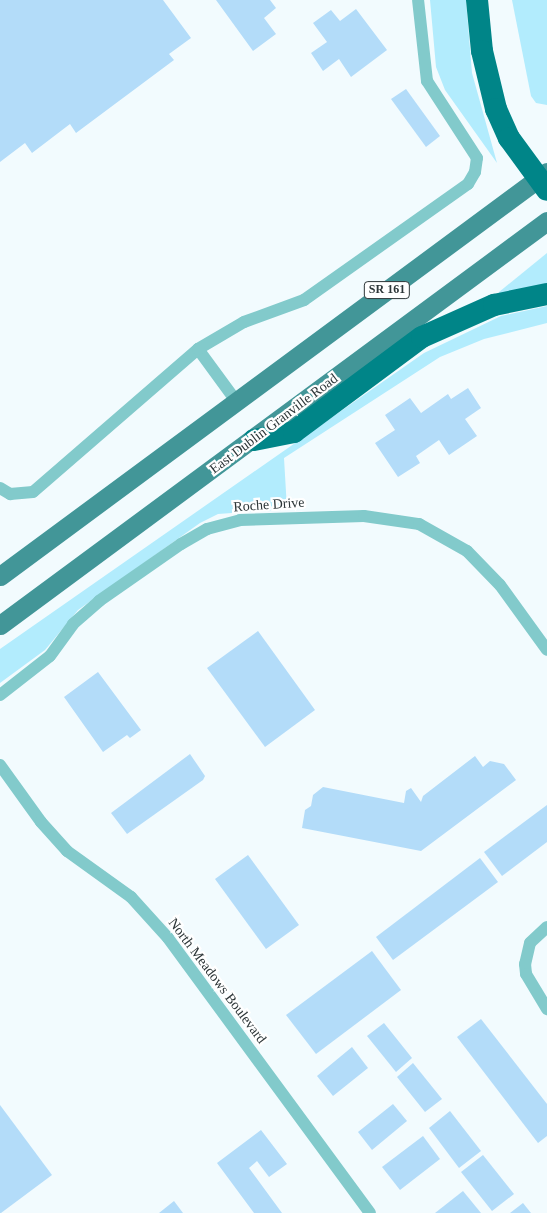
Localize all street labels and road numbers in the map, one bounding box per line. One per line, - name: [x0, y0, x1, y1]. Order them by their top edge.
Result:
- road number: SR 161: [363, 280, 411, 300]
- street label: East Dublin Granville Road: [207, 370, 341, 478]
- street label: Roche Drive: [233, 494, 305, 516]
- street label: North Meadows Boulevard: [164, 915, 270, 1047]

